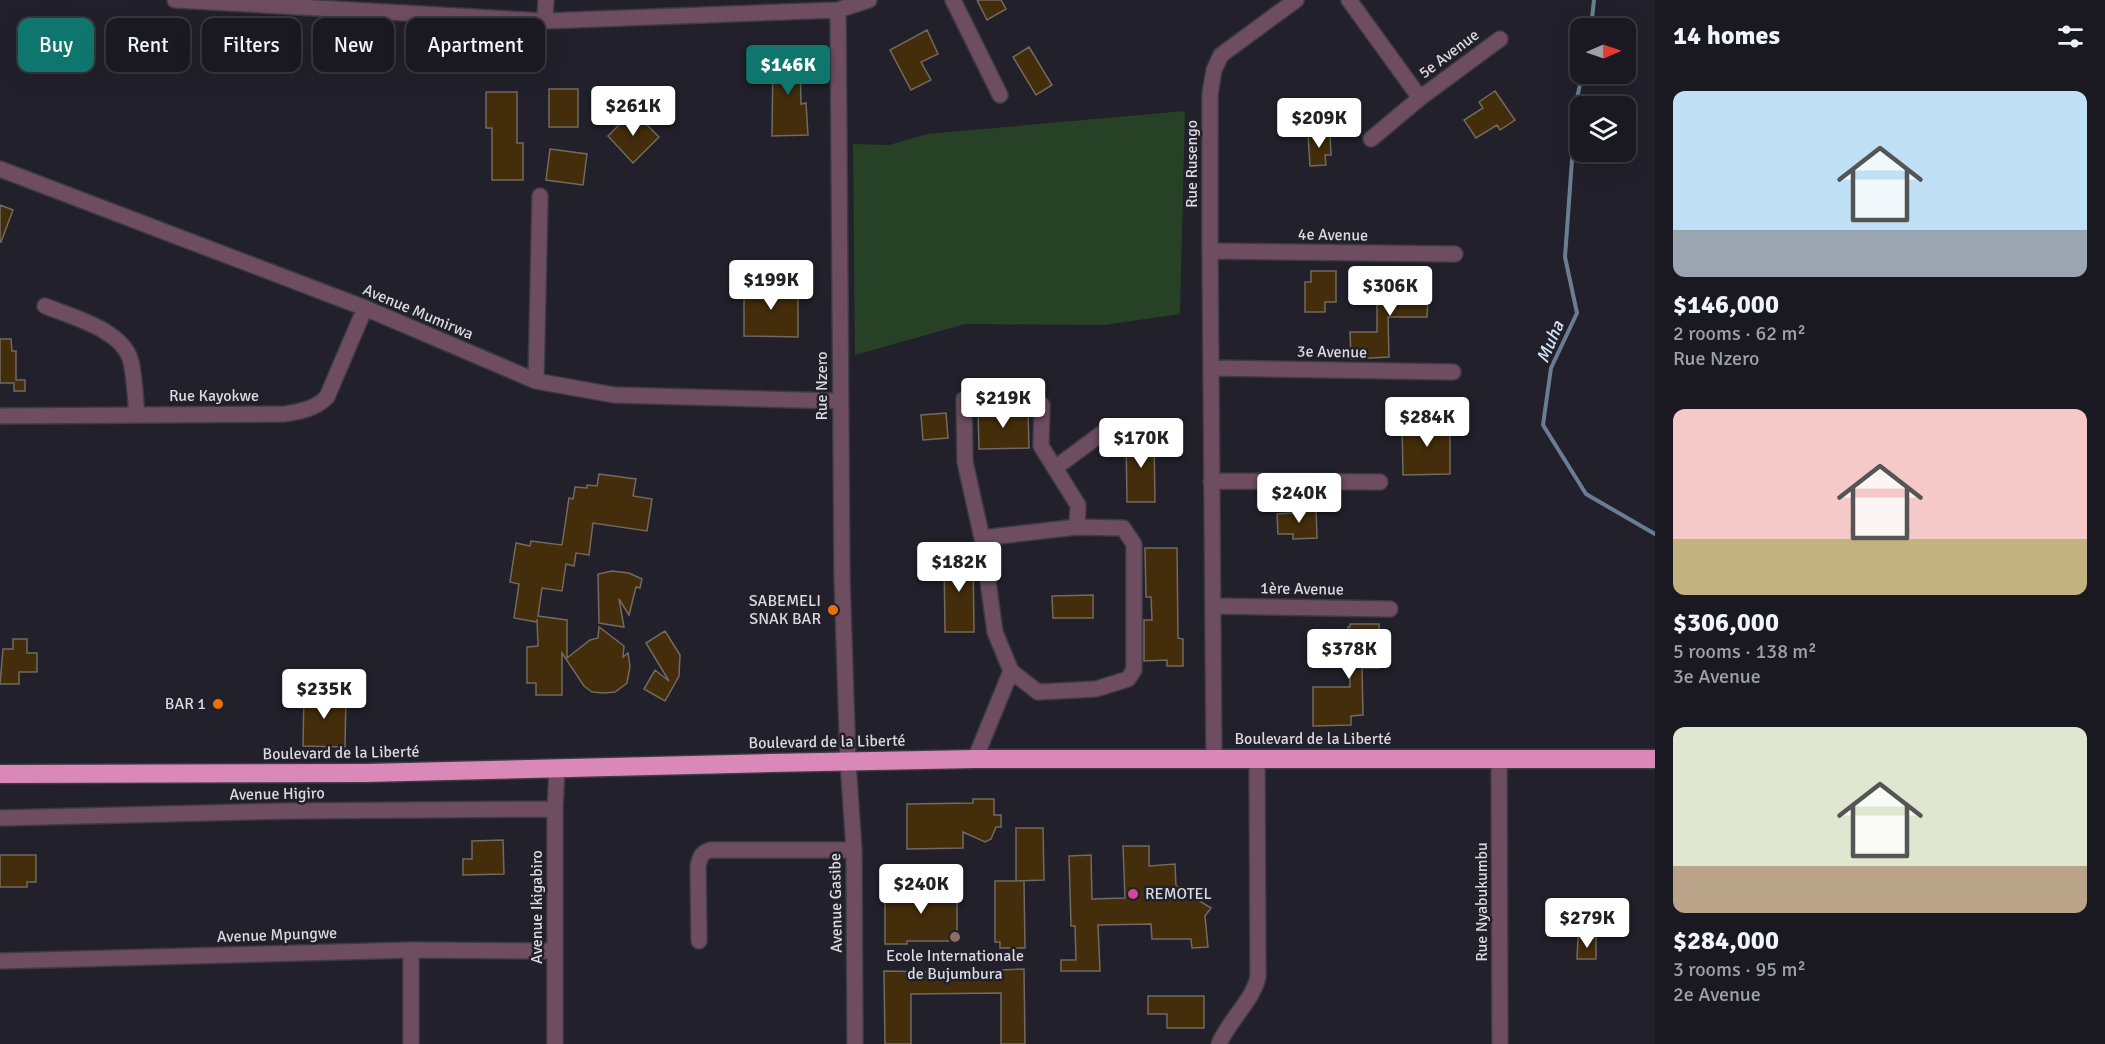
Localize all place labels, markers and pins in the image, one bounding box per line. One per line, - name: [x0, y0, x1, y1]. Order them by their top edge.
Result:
- pin: $146K: [746, 45, 830, 96]
- pin: $261K: [591, 86, 675, 137]
- pin: $209K: [1277, 98, 1361, 149]
- pin: $199K: [729, 260, 813, 311]
- pin: $306K: [1348, 266, 1432, 317]
- pin: $219K: [961, 378, 1045, 429]
- pin: $284K: [1385, 397, 1469, 448]
- pin: $170K: [1099, 418, 1183, 469]
- pin: $240K: [1257, 473, 1341, 524]
- pin: $182K: [917, 542, 1001, 593]
- place label: SABEMELI SNAK BAR: [749, 591, 821, 629]
- marker: SABEMELI SNAK BAR: [826, 603, 840, 617]
- pin: $378K: [1307, 629, 1391, 680]
- pin: $235K: [282, 669, 366, 720]
- place label: BAR 1: [165, 694, 206, 714]
- marker: BAR 1: [211, 697, 225, 711]
- pin: $240K: [879, 864, 963, 915]
- place label: REMOTEL: [1145, 884, 1212, 904]
- marker: REMOTEL: [1126, 887, 1140, 901]
- pin: $279K: [1545, 898, 1629, 949]
- marker: Ecole Internationale de Bujumbura: [948, 930, 962, 944]
- place label: Ecole Internationale de Bujumbura: [886, 946, 1024, 984]

